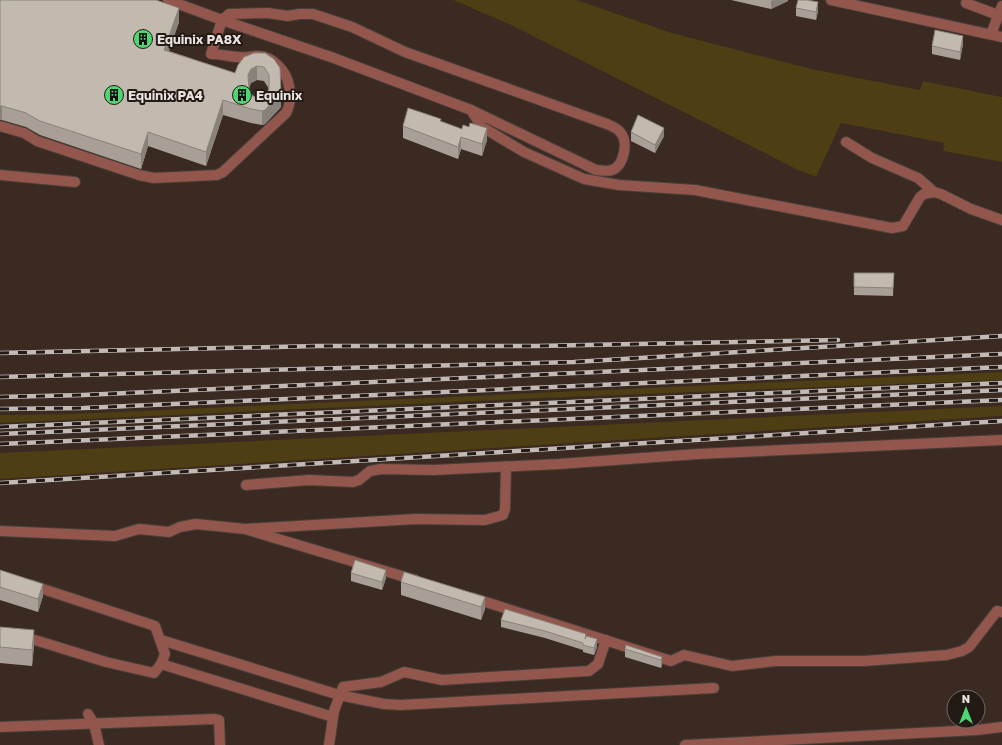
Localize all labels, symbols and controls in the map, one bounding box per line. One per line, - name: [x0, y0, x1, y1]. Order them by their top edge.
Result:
- building icon: Equinix PA8X: [132, 28, 154, 50]
- place label: Equinix PA8X: [157, 31, 242, 47]
- building icon: Equinix PA4: [103, 84, 125, 106]
- building icon: Equinix: [231, 84, 253, 106]
- place label: Equinix PA4: [128, 87, 203, 103]
- place label: Equinix: [256, 87, 303, 103]
- north arrow: [946, 689, 986, 729]
- text: N: [962, 692, 970, 705]

